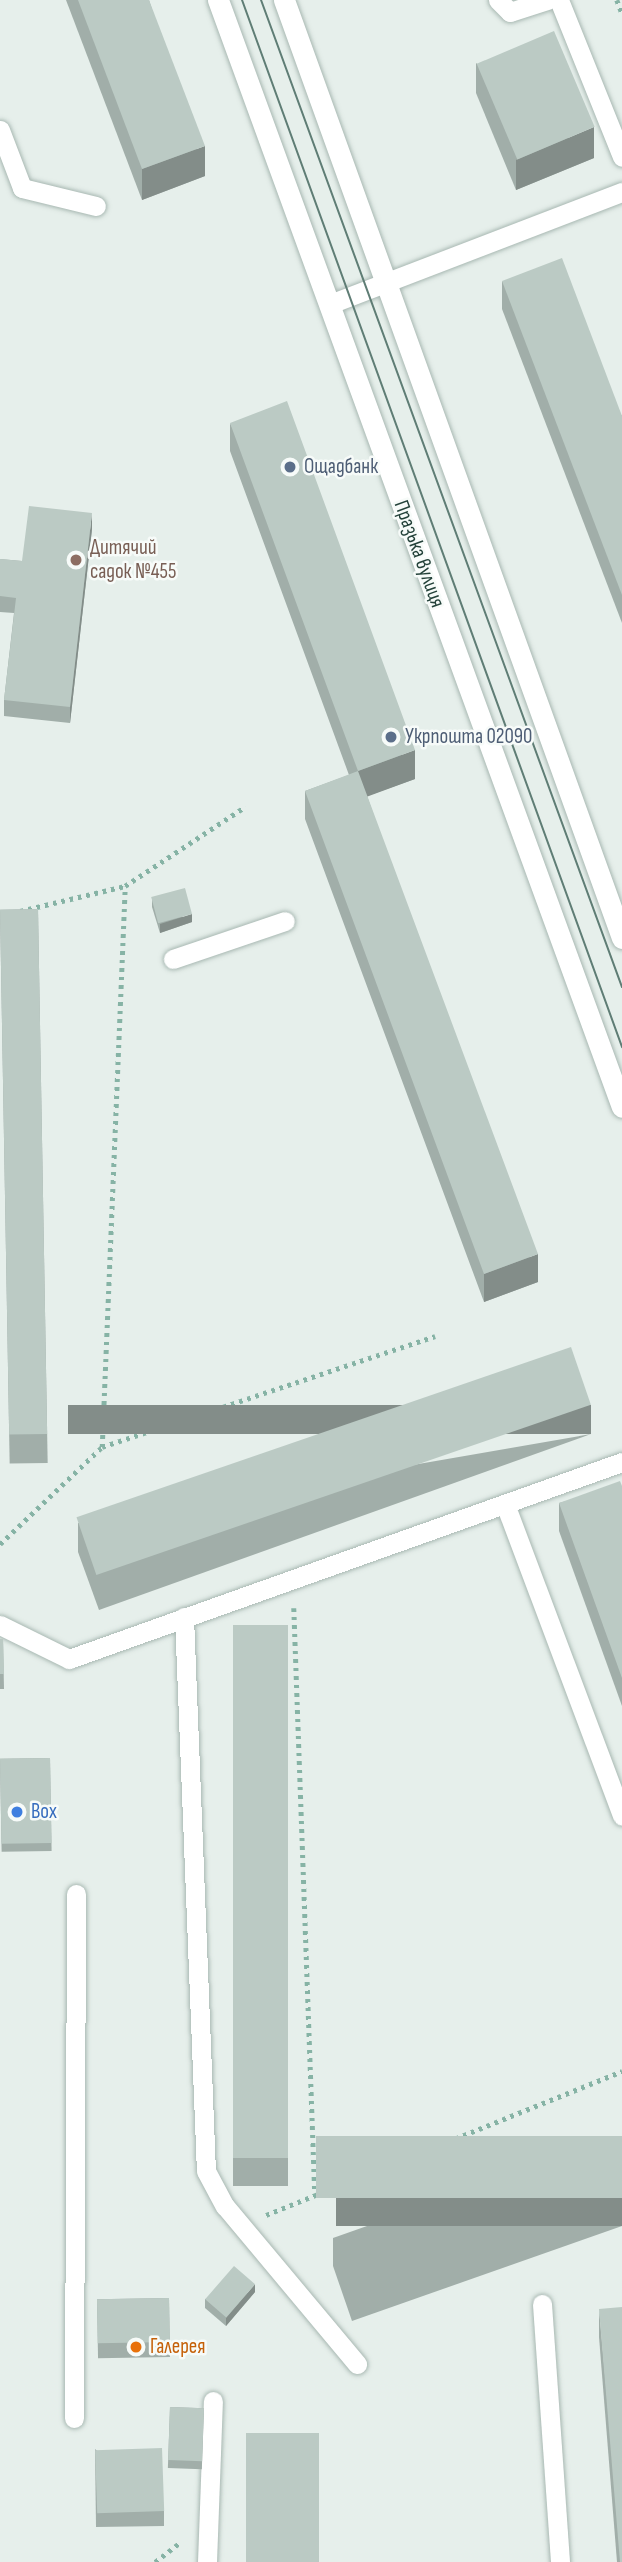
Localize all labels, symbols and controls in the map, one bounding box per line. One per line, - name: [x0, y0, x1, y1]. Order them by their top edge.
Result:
- place label: Ощадбанк: [304, 454, 378, 480]
- marker: Ощадбанк: [282, 459, 298, 475]
- street label: Празька вулиця: [388, 497, 450, 611]
- place label: Дитячий садок №455: [90, 535, 176, 585]
- marker: Дитячий садок №455: [68, 552, 84, 568]
- place label: Укрпошта 02090: [405, 724, 532, 750]
- marker: Укрпошта 02090: [383, 729, 399, 745]
- place label: Box: [31, 1799, 57, 1825]
- marker: Box: [9, 1804, 25, 1820]
- place label: Галерея: [150, 2334, 206, 2360]
- marker: Галерея: [128, 2339, 144, 2355]

